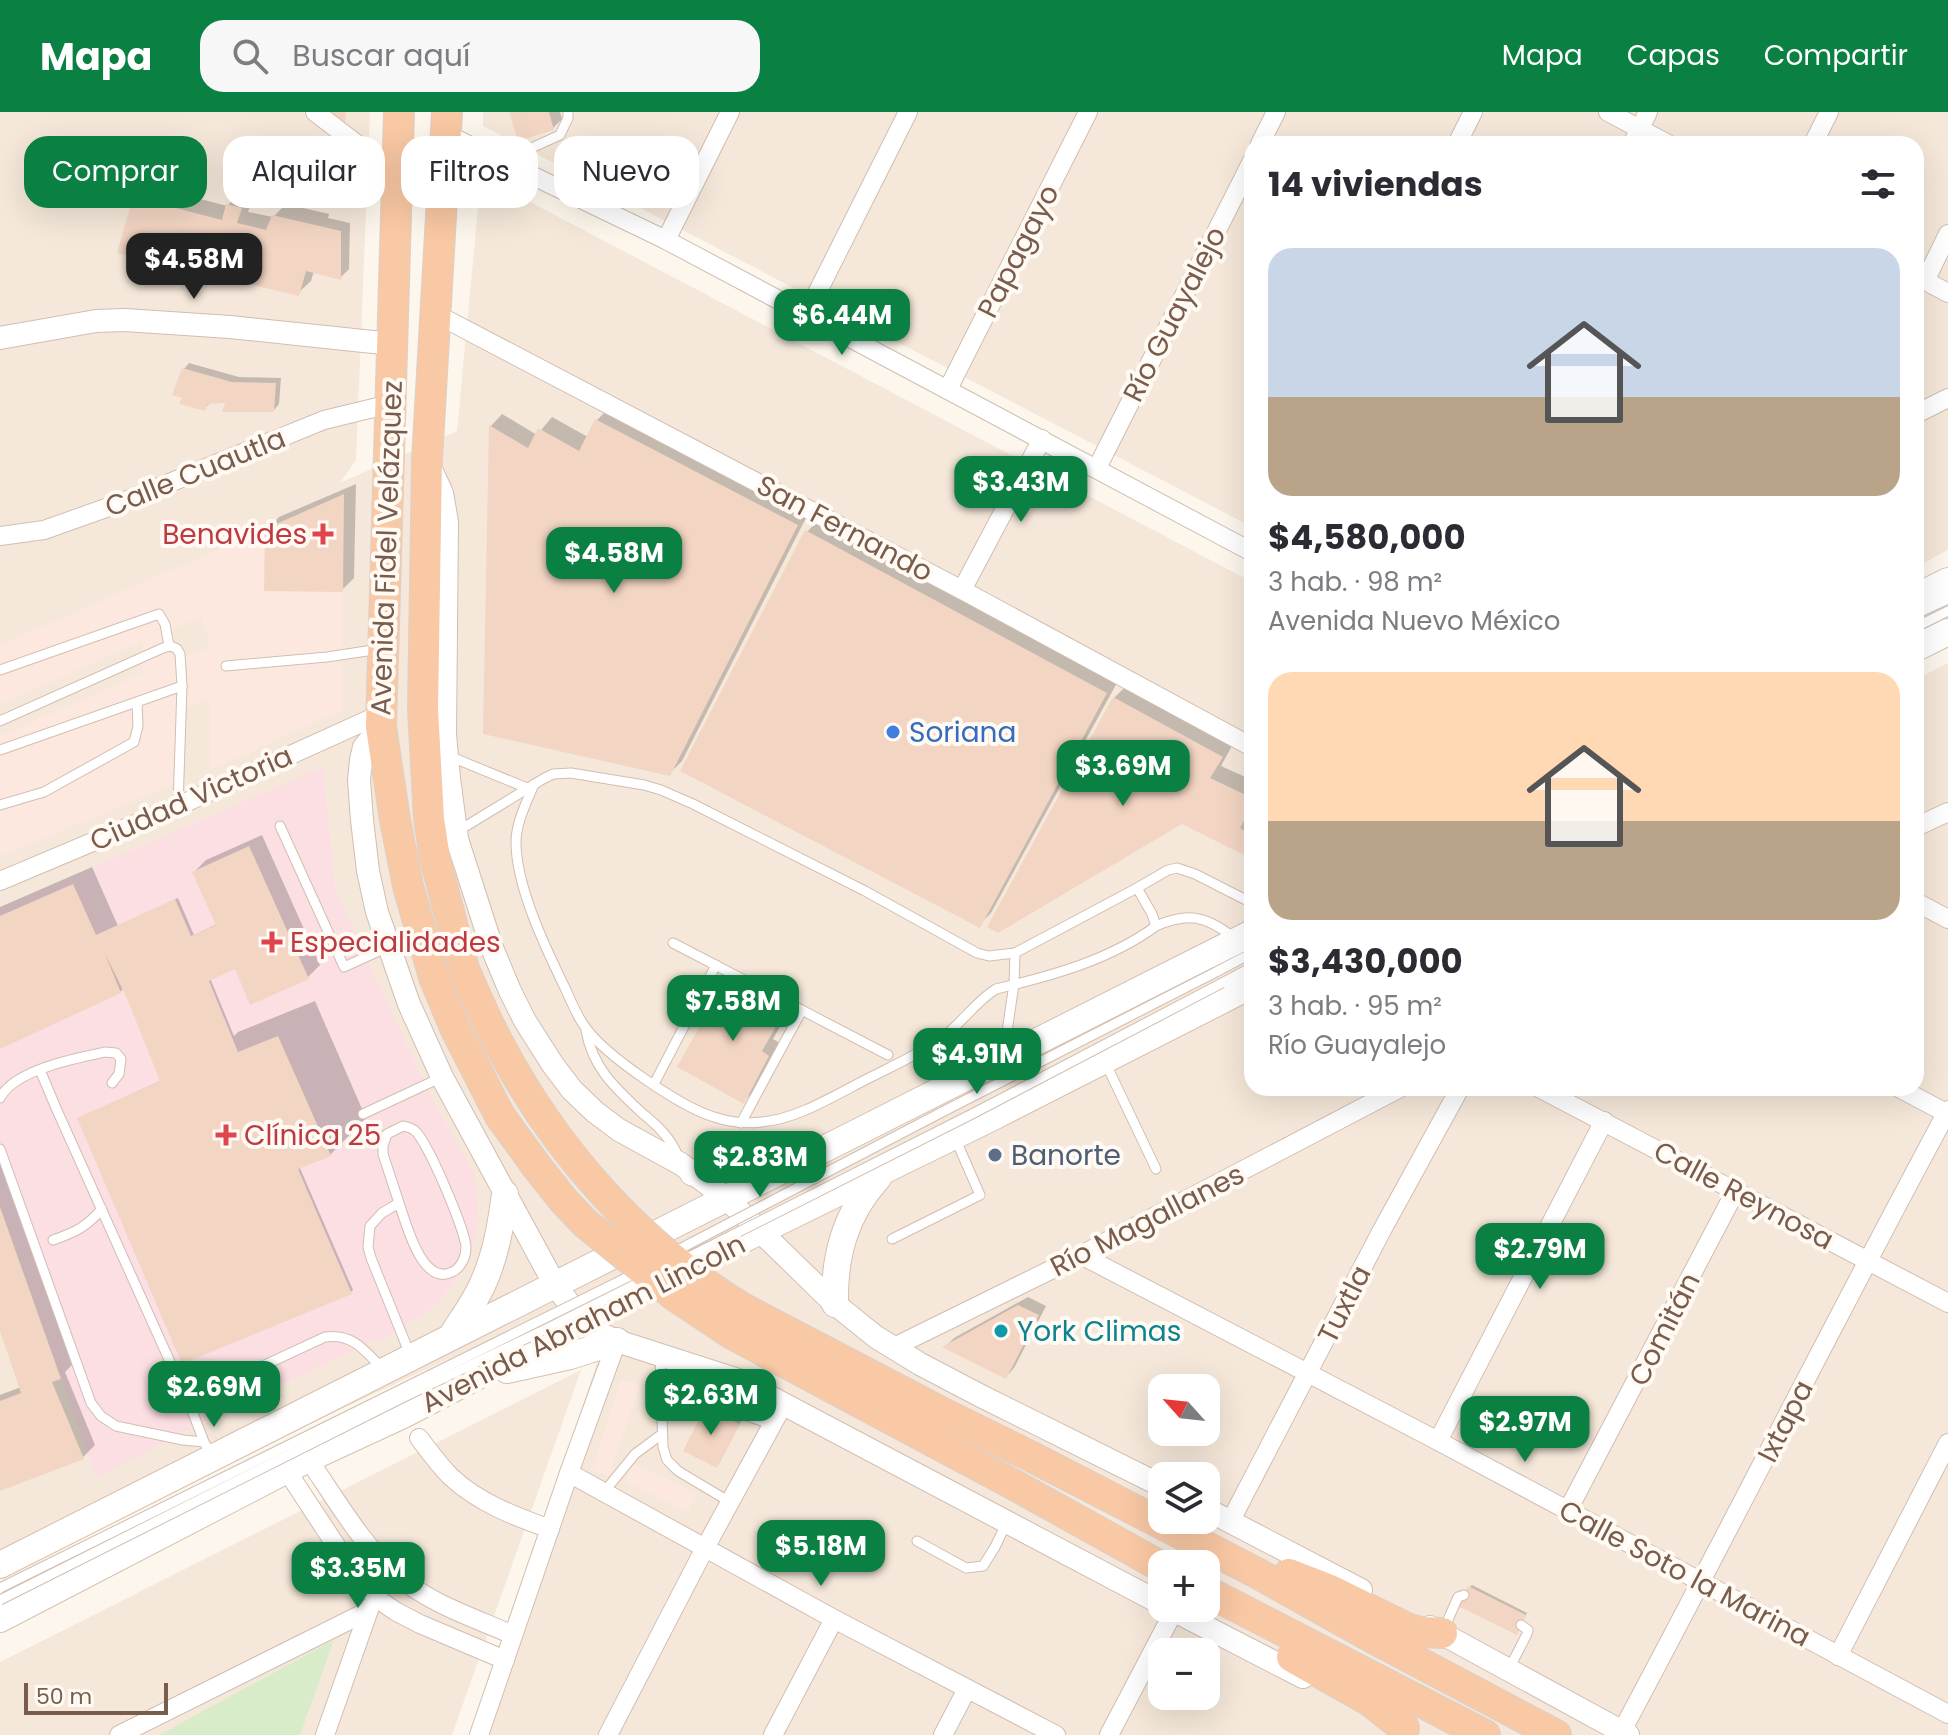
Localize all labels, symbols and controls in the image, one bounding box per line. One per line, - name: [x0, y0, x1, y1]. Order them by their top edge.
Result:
- search box: [200, 20, 760, 92]
- text: Mapa: [40, 30, 152, 83]
- icon: search: [228, 34, 272, 78]
- text: Buscar aquí: [292, 34, 470, 77]
- text: Mapa: [1502, 36, 1583, 75]
- text: Capas: [1627, 36, 1720, 75]
- text: Compartir: [1764, 36, 1908, 75]
- chip: Comprar: [24, 136, 207, 208]
- chip: Alquilar: [223, 136, 385, 208]
- chip: Filtros: [401, 136, 538, 208]
- chip: Nuevo: [554, 136, 699, 208]
- text: 14 viviendas: [1268, 160, 1483, 208]
- icon: filters: [1856, 162, 1900, 206]
- street label: Papagayo: [968, 178, 1069, 324]
- street label: Río Guayalejo: [1114, 220, 1235, 409]
- pin: $4.58M: [129, 233, 259, 301]
- text: $4.58M: [144, 241, 244, 277]
- pin: $6.44M: [777, 289, 907, 357]
- text: $6.44M: [792, 297, 892, 333]
- icon: home: [1512, 300, 1656, 444]
- street label: Avenida Fidel Velázquez: [361, 380, 412, 716]
- street label: Calle Cuautla: [99, 419, 291, 526]
- pin: $3.43M: [956, 456, 1086, 524]
- text: $3.43M: [972, 464, 1070, 500]
- street label: San Fernando: [750, 466, 940, 591]
- text: $4,580,000: [1268, 513, 1466, 561]
- place label: Benavides: [162, 515, 307, 554]
- marker: Benavides: [314, 525, 332, 543]
- pin: $4.58M: [549, 527, 679, 595]
- text: $4.58M: [564, 535, 664, 571]
- text: 3 hab. · 98 m²: [1268, 564, 1442, 600]
- text: Avenida Nuevo México: [1268, 603, 1560, 639]
- place label: Soriana: [909, 713, 1016, 752]
- marker: Soriana: [884, 723, 902, 741]
- icon: home: [1512, 724, 1656, 868]
- street label: Ciudad Victoria: [84, 736, 299, 861]
- pin: $3.69M: [1058, 740, 1188, 808]
- text: $3.69M: [1075, 748, 1171, 784]
- place label: Especialidades: [290, 923, 501, 962]
- marker: Especialidades: [261, 931, 283, 953]
- text: $3,430,000: [1268, 937, 1463, 985]
- pin: $7.58M: [668, 975, 798, 1043]
- text: $7.58M: [685, 983, 781, 1019]
- text: 3 hab. · 95 m²: [1268, 988, 1442, 1024]
- text: Río Guayalejo: [1268, 1027, 1446, 1063]
- pin: $4.91M: [912, 1028, 1042, 1096]
- text: $4.91M: [931, 1036, 1023, 1072]
- place label: Clínica 25: [244, 1116, 381, 1155]
- marker: Clínica 25: [215, 1124, 237, 1146]
- pin: $2.83M: [695, 1131, 825, 1199]
- street label: Calle Reynosa: [1647, 1132, 1841, 1259]
- place label: Banorte: [1011, 1136, 1121, 1175]
- text: $2.83M: [712, 1139, 808, 1175]
- marker: Banorte: [986, 1146, 1004, 1164]
- street label: Río Magallanes: [1044, 1155, 1251, 1286]
- pin: $2.79M: [1475, 1223, 1605, 1291]
- street label: Avenida Abraham Lincoln: [414, 1225, 752, 1422]
- text: $2.79M: [1493, 1231, 1587, 1267]
- street label: Tuxtla: [1308, 1259, 1381, 1350]
- street label: Comitán: [1619, 1266, 1710, 1393]
- place label: York Climas: [1017, 1312, 1181, 1351]
- marker: York Climas: [992, 1322, 1010, 1340]
- pin: $2.69M: [149, 1361, 279, 1429]
- text: $2.69M: [166, 1369, 262, 1405]
- pin: $2.63M: [646, 1369, 776, 1437]
- street label: Ixtapa: [1748, 1373, 1823, 1469]
- north arrow: [1148, 1374, 1220, 1446]
- map controls: [1148, 1374, 1220, 1710]
- text: $2.63M: [663, 1377, 759, 1413]
- pin: $2.97M: [1460, 1396, 1590, 1464]
- text: $2.97M: [1478, 1404, 1572, 1440]
- button: layers: [1148, 1462, 1220, 1534]
- street label: Calle Soto la Marina: [1552, 1491, 1817, 1656]
- pin: $5.18M: [756, 1520, 886, 1588]
- text: $5.18M: [775, 1528, 867, 1564]
- pin: $3.35M: [293, 1542, 423, 1610]
- text: $3.35M: [310, 1550, 406, 1586]
- button: +: [1148, 1550, 1220, 1622]
- button: −: [1148, 1638, 1220, 1710]
- scale bar: [24, 1679, 168, 1715]
- text: 50 m: [36, 1681, 92, 1712]

